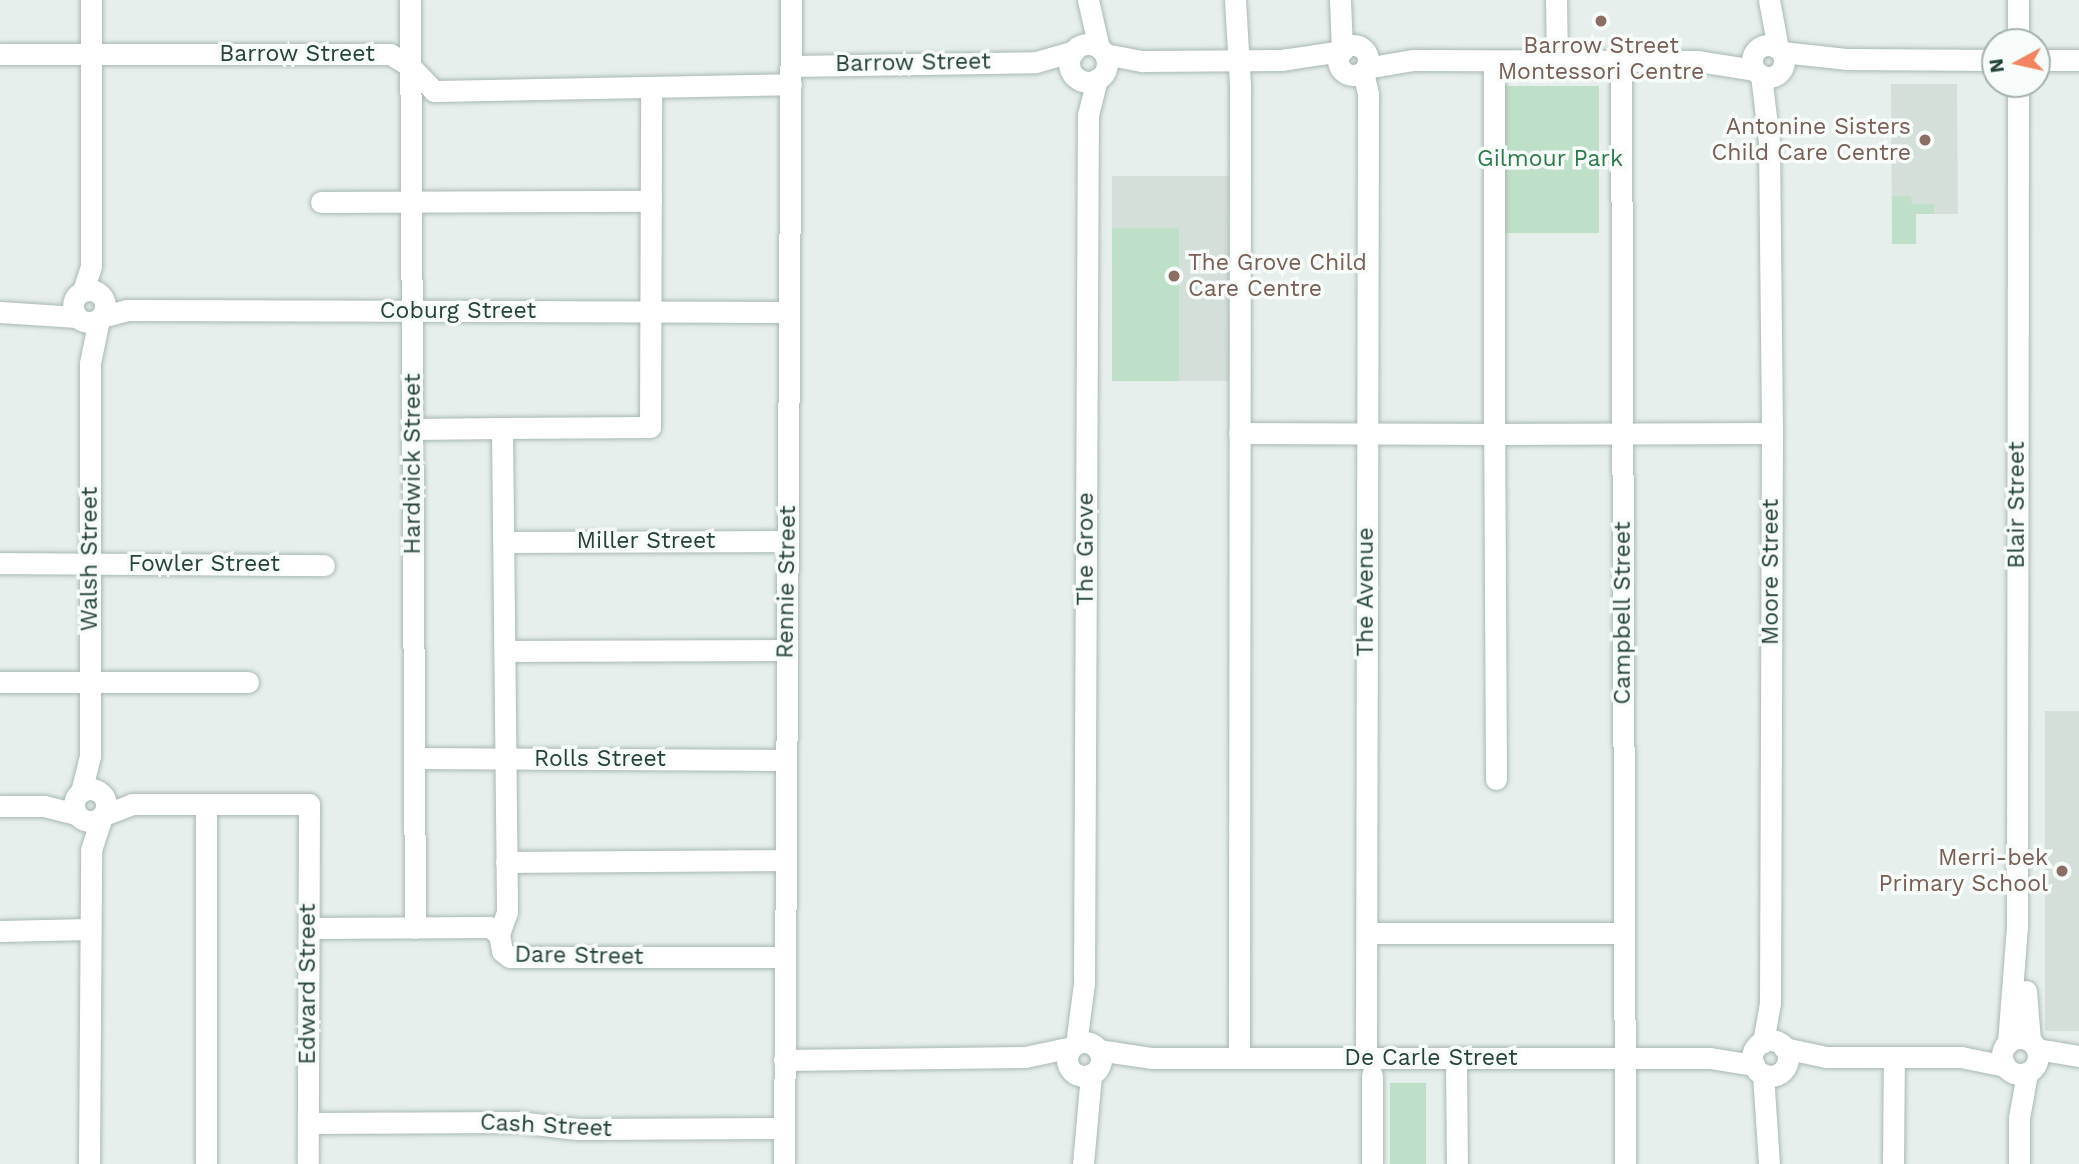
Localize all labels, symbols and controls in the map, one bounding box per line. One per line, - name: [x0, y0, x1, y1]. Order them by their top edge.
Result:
- marker: Barrow Street Montessori Centre: [1593, 13, 1609, 29]
- north arrow: [1981, 28, 2051, 98]
- place label: Barrow Street Montessori Centre: [1498, 32, 1704, 86]
- street label: Barrow Street: [219, 40, 375, 68]
- street label: Barrow Street: [835, 48, 991, 78]
- text: N: [1984, 57, 2009, 74]
- place label: Antonine Sisters Child Care Centre: [1712, 113, 1911, 167]
- marker: Antonine Sisters Child Care Centre: [1917, 132, 1933, 148]
- park label: Gilmour Park: [1477, 145, 1623, 173]
- place label: The Grove Child Care Centre: [1188, 249, 1367, 303]
- marker: The Grove Child Care Centre: [1166, 268, 1182, 284]
- street label: Coburg Street: [380, 297, 536, 325]
- street label: Hardwick Street: [399, 373, 427, 555]
- street label: Blair Street: [2003, 441, 2031, 569]
- street label: Walsh Street: [76, 487, 104, 631]
- street label: The Grove: [1072, 492, 1100, 606]
- street label: Moore Street: [1757, 499, 1785, 645]
- street label: Rennie Street: [772, 505, 802, 659]
- street label: Campbell Street: [1609, 521, 1637, 705]
- street label: Miller Street: [576, 527, 716, 555]
- street label: The Avenue: [1352, 527, 1380, 657]
- street label: Fowler Street: [128, 550, 280, 578]
- street label: Rolls Street: [534, 745, 666, 773]
- place label: Merri-bek Primary School: [1878, 844, 2048, 898]
- marker: Merri-bek Primary School: [2054, 863, 2070, 879]
- street label: Edward Street: [294, 903, 322, 1065]
- street label: Dare Street: [514, 941, 644, 971]
- street label: De Carle Street: [1344, 1044, 1518, 1072]
- street label: Cash Street: [479, 1109, 613, 1143]

